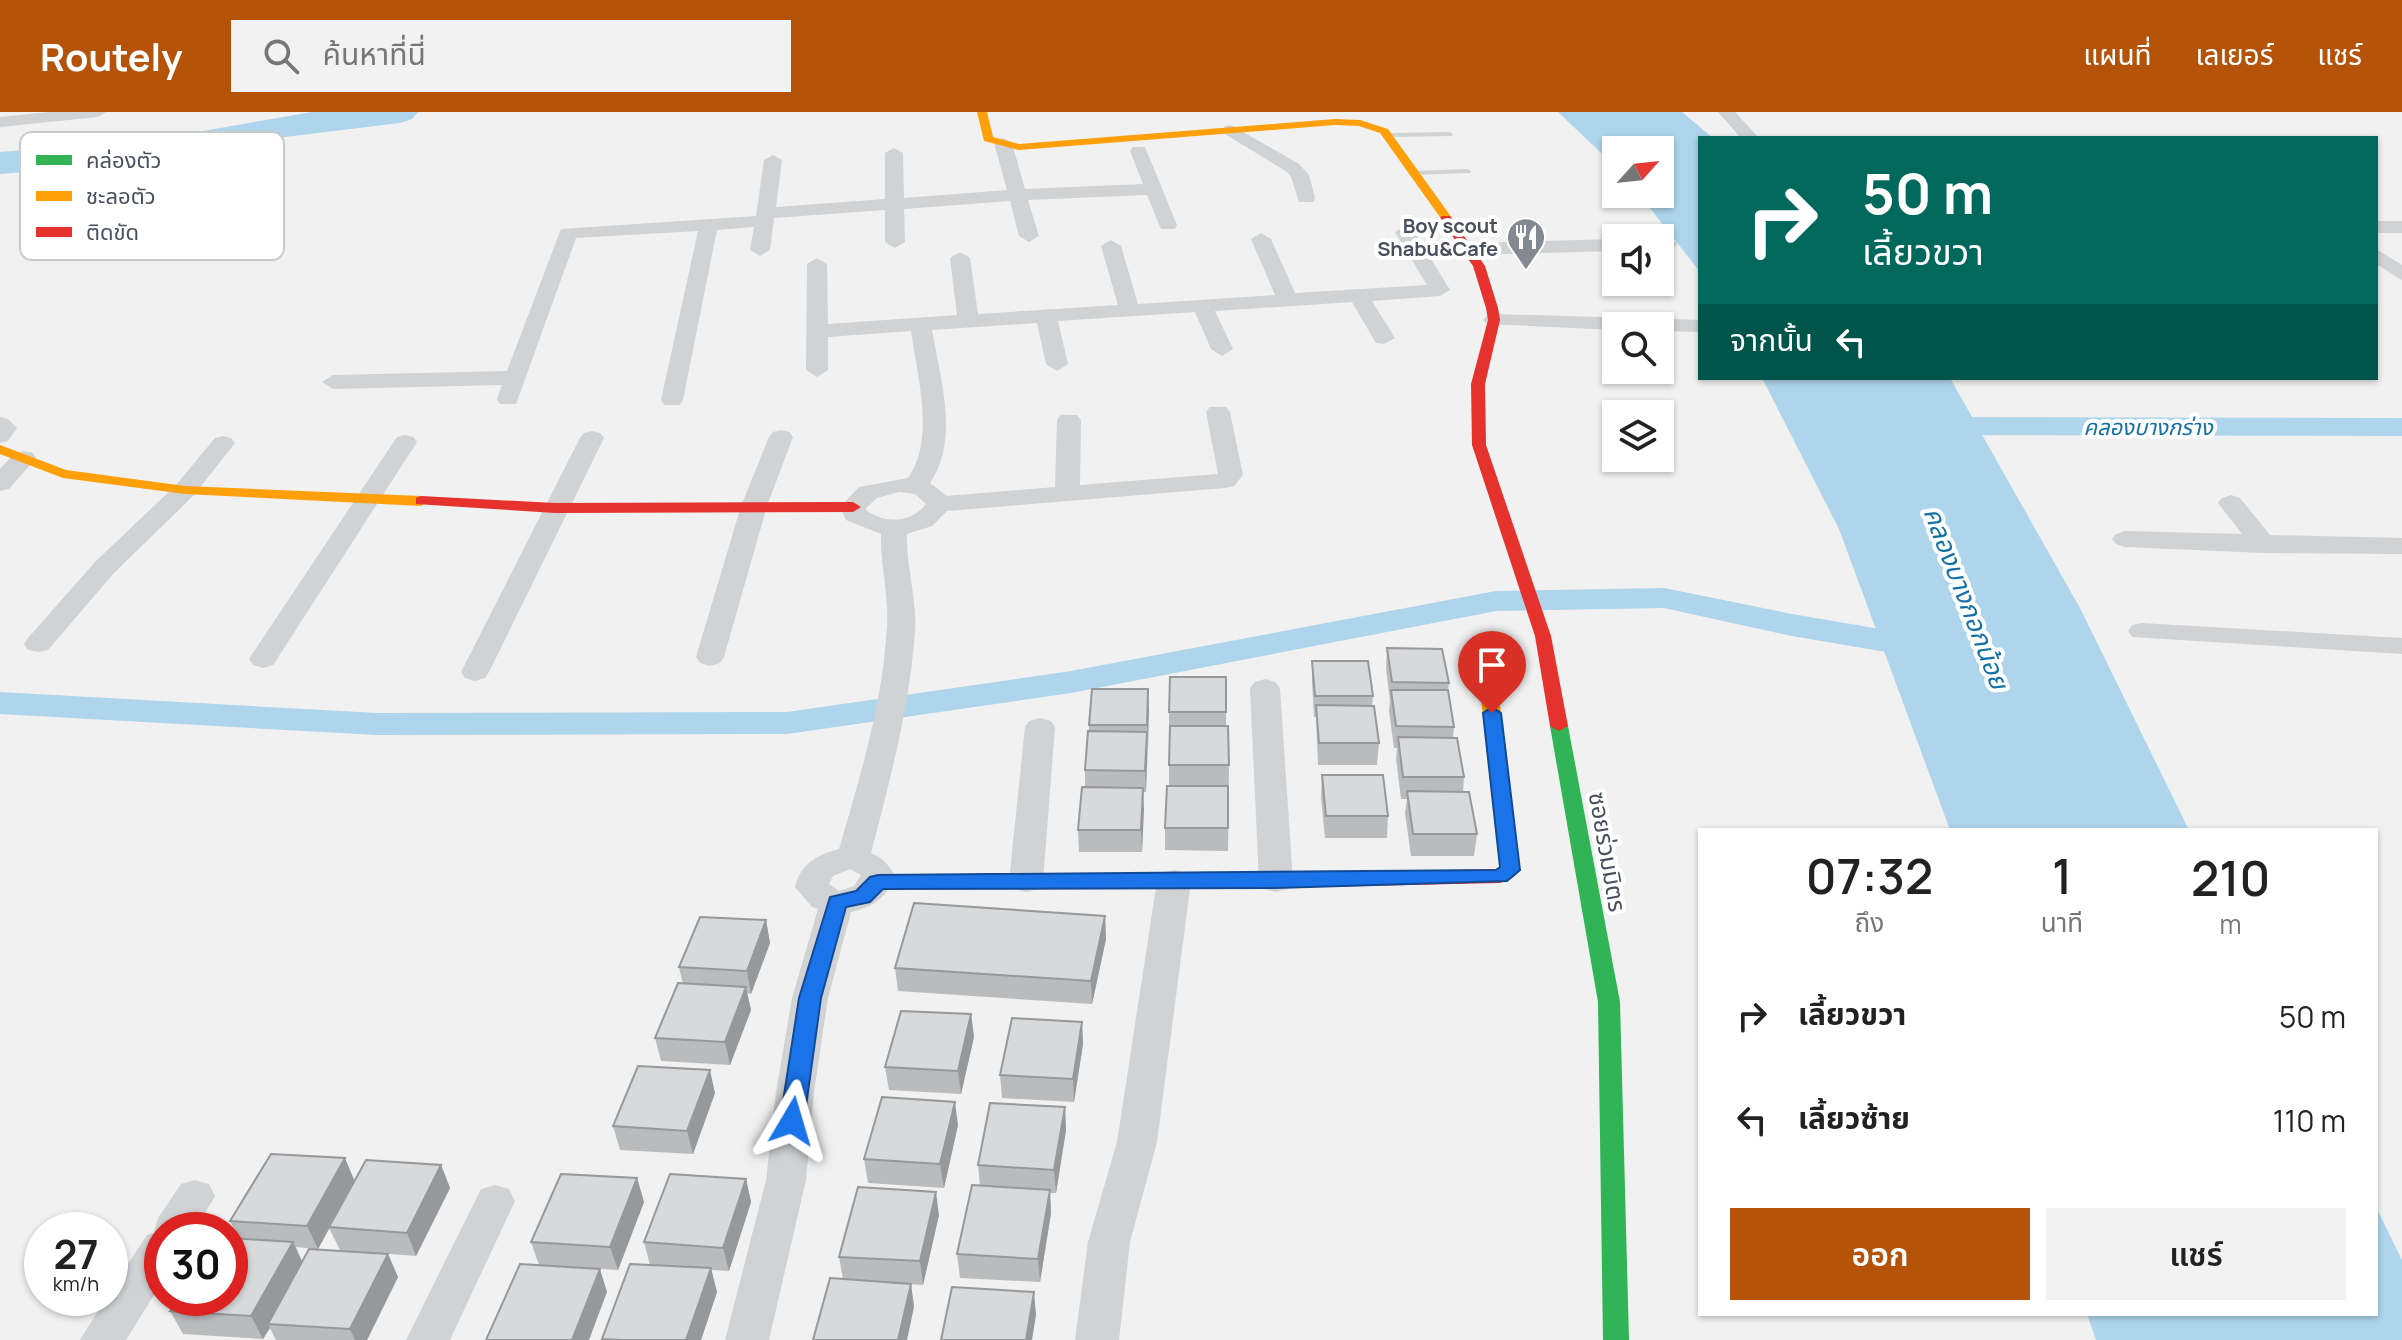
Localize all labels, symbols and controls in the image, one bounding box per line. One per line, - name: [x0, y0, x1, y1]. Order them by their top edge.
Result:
- search box: [231, 20, 791, 92]
- text: Routely: [40, 30, 183, 82]
- text: ค้นหาที่นี่: [323, 33, 426, 74]
- icon: search: [259, 34, 303, 78]
- text: แผนที่: [2083, 35, 2152, 73]
- text: เลเยอร์: [2196, 35, 2273, 73]
- text: แชร์: [2317, 35, 2362, 73]
- legend: [20, 132, 284, 260]
- north arrow: [1602, 136, 1674, 208]
- map controls: [1602, 136, 1674, 472]
- text: คล่องตัว: [86, 145, 161, 175]
- text: 50 m: [1862, 154, 1993, 231]
- icon: right: [1730, 168, 1834, 272]
- text: ชะลอตัว: [86, 181, 156, 211]
- place label: Boy scout Shabu&Cafe: [1377, 212, 1498, 262]
- restaurant icon: Boy scout Shabu&Cafe: [1505, 216, 1547, 271]
- text: ติดขัด: [86, 217, 139, 247]
- button: sound: [1602, 224, 1674, 296]
- text: เลี้ยวขวา: [1862, 227, 1984, 276]
- button: search: [1602, 312, 1674, 384]
- text: จากนั้น: [1730, 319, 1813, 360]
- icon: left: [1829, 320, 1873, 364]
- button: layers: [1602, 400, 1674, 472]
- water label: คลองบางกร่าง: [2083, 412, 2214, 442]
- water label: คลองบางกอกน้อย: [1916, 501, 2019, 695]
- pin: [1458, 631, 1526, 713]
- icon: arrive: [1470, 643, 1514, 687]
- street label: ซอยร่วมมิตร: [1582, 789, 1635, 914]
- text: 07:32: [1806, 843, 1933, 908]
- text: 1: [2052, 843, 2072, 908]
- text: 210: [2191, 845, 2270, 910]
- text: ถึง: [1855, 904, 1884, 940]
- text: นาที: [2041, 904, 2083, 940]
- text: m: [2220, 906, 2242, 942]
- text: เลี้ยวขวา: [1798, 993, 1906, 1034]
- icon: right: [1730, 994, 1774, 1038]
- text: 50 m: [2279, 996, 2346, 1037]
- position arrow: [750, 1079, 834, 1163]
- text: เลี้ยวซ้าย: [1798, 1097, 1910, 1138]
- icon: left: [1730, 1098, 1774, 1142]
- text: 110 m: [2273, 1100, 2346, 1141]
- button: ออก: [1730, 1208, 2030, 1300]
- button: แชร์: [2046, 1208, 2346, 1300]
- speed limit sign: 30: [144, 1212, 248, 1316]
- text: 27: [53, 1226, 99, 1281]
- text: km/h: [53, 1270, 99, 1297]

